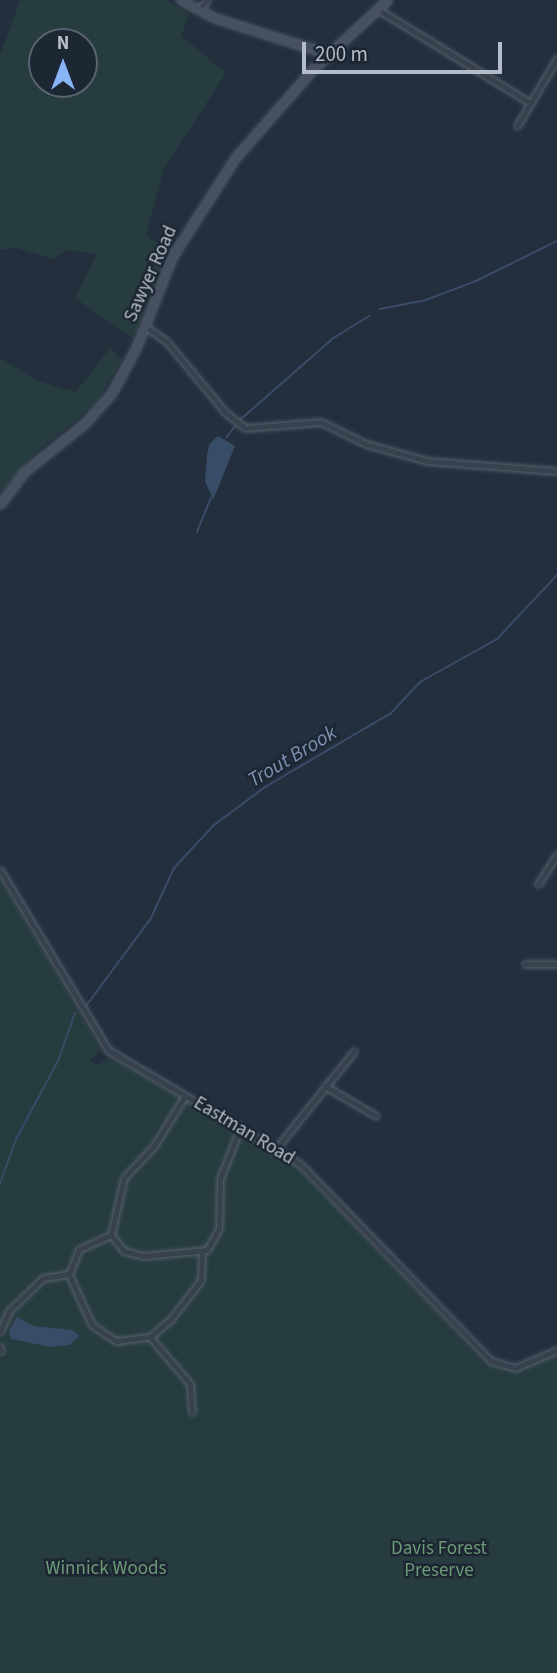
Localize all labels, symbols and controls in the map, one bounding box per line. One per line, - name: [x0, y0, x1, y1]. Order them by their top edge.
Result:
- north arrow: [28, 28, 98, 98]
- scale bar: [305, 28, 504, 72]
- text: N: [57, 30, 69, 57]
- text: 200 m: [315, 39, 368, 69]
- street label: Sawyer Road: [120, 222, 182, 326]
- water label: Trout Brook: [243, 720, 341, 792]
- street label: Eastman Road: [189, 1092, 299, 1170]
- park label: Davis Forest Preserve: [391, 1538, 487, 1582]
- park label: Winnick Woods: [46, 1558, 166, 1580]

